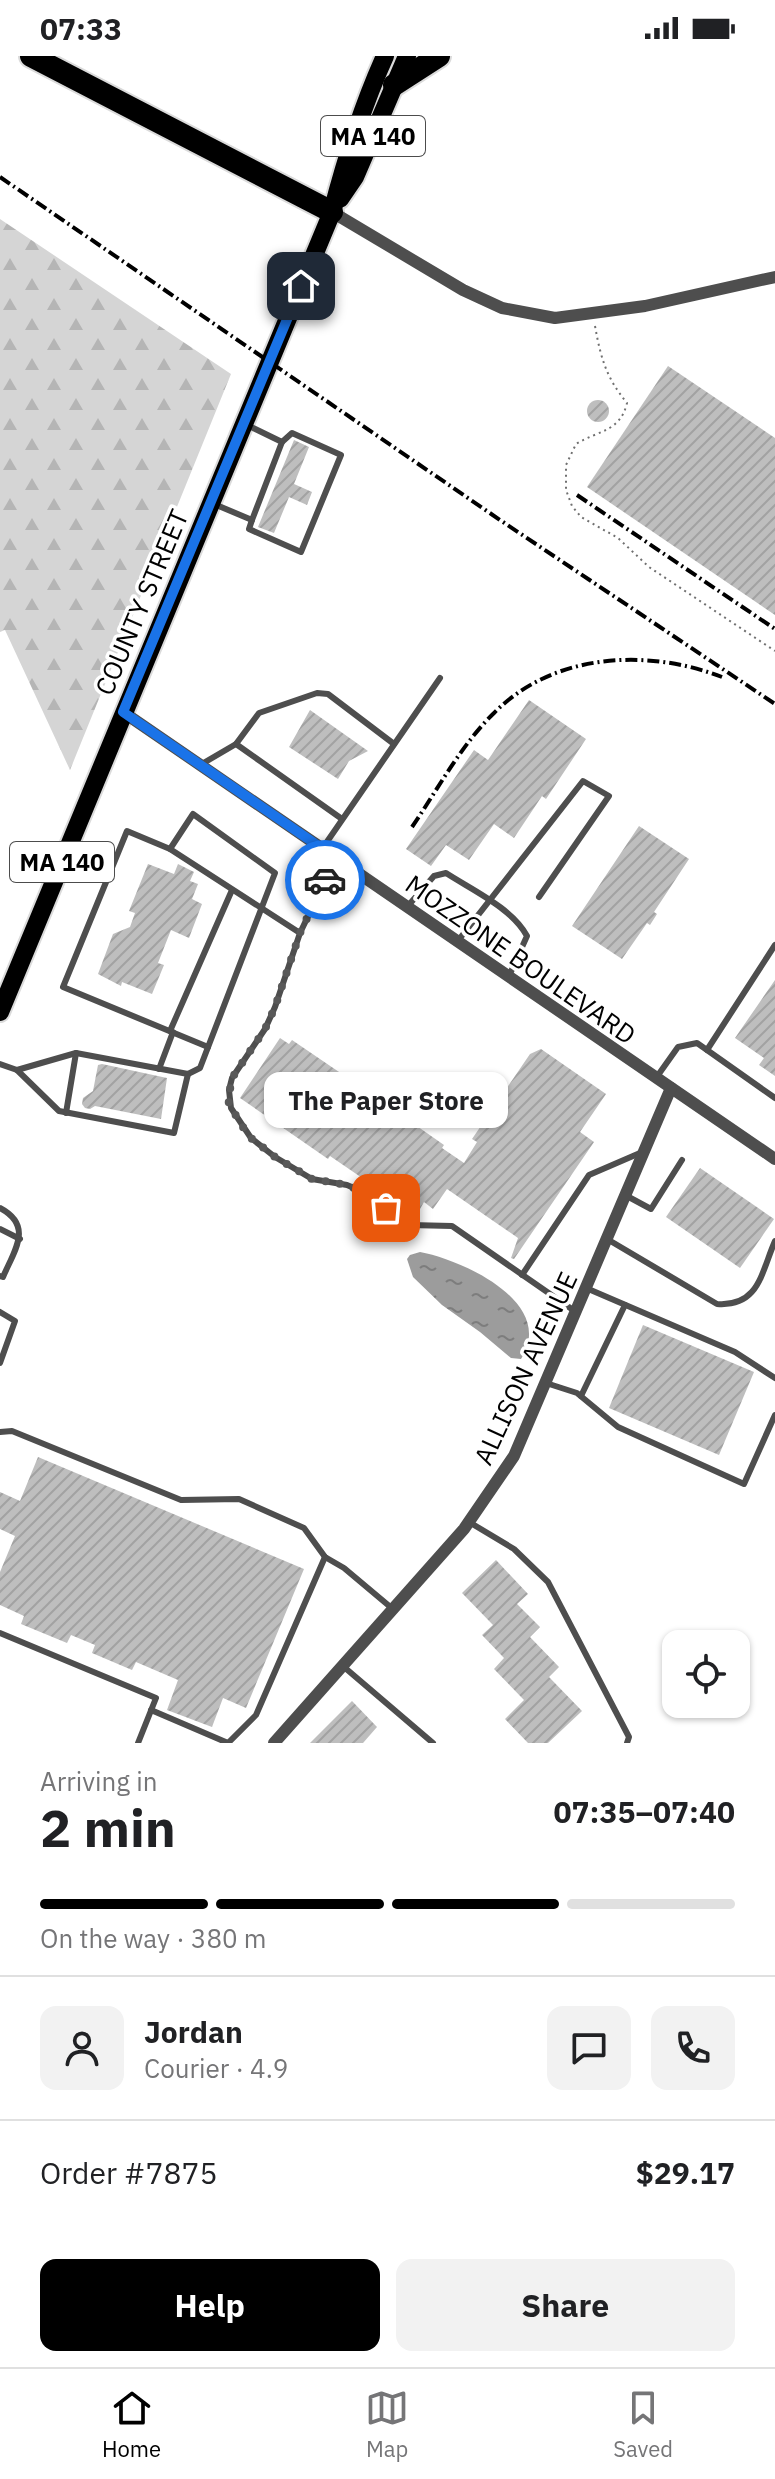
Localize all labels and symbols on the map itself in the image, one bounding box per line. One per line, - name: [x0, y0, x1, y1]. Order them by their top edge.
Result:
- road number: MA 140: [321, 116, 425, 156]
- pin: [267, 252, 335, 320]
- street label: COUNTY STREET: [87, 504, 195, 700]
- courier: [285, 840, 365, 920]
- road number: MA 140: [10, 842, 114, 882]
- street label: MOZZONE BOULEVARD: [399, 867, 643, 1051]
- callout: The Paper Store: [264, 1072, 508, 1128]
- pin: [352, 1174, 420, 1242]
- street label: ALLISON AVENUE: [465, 1266, 585, 1470]

